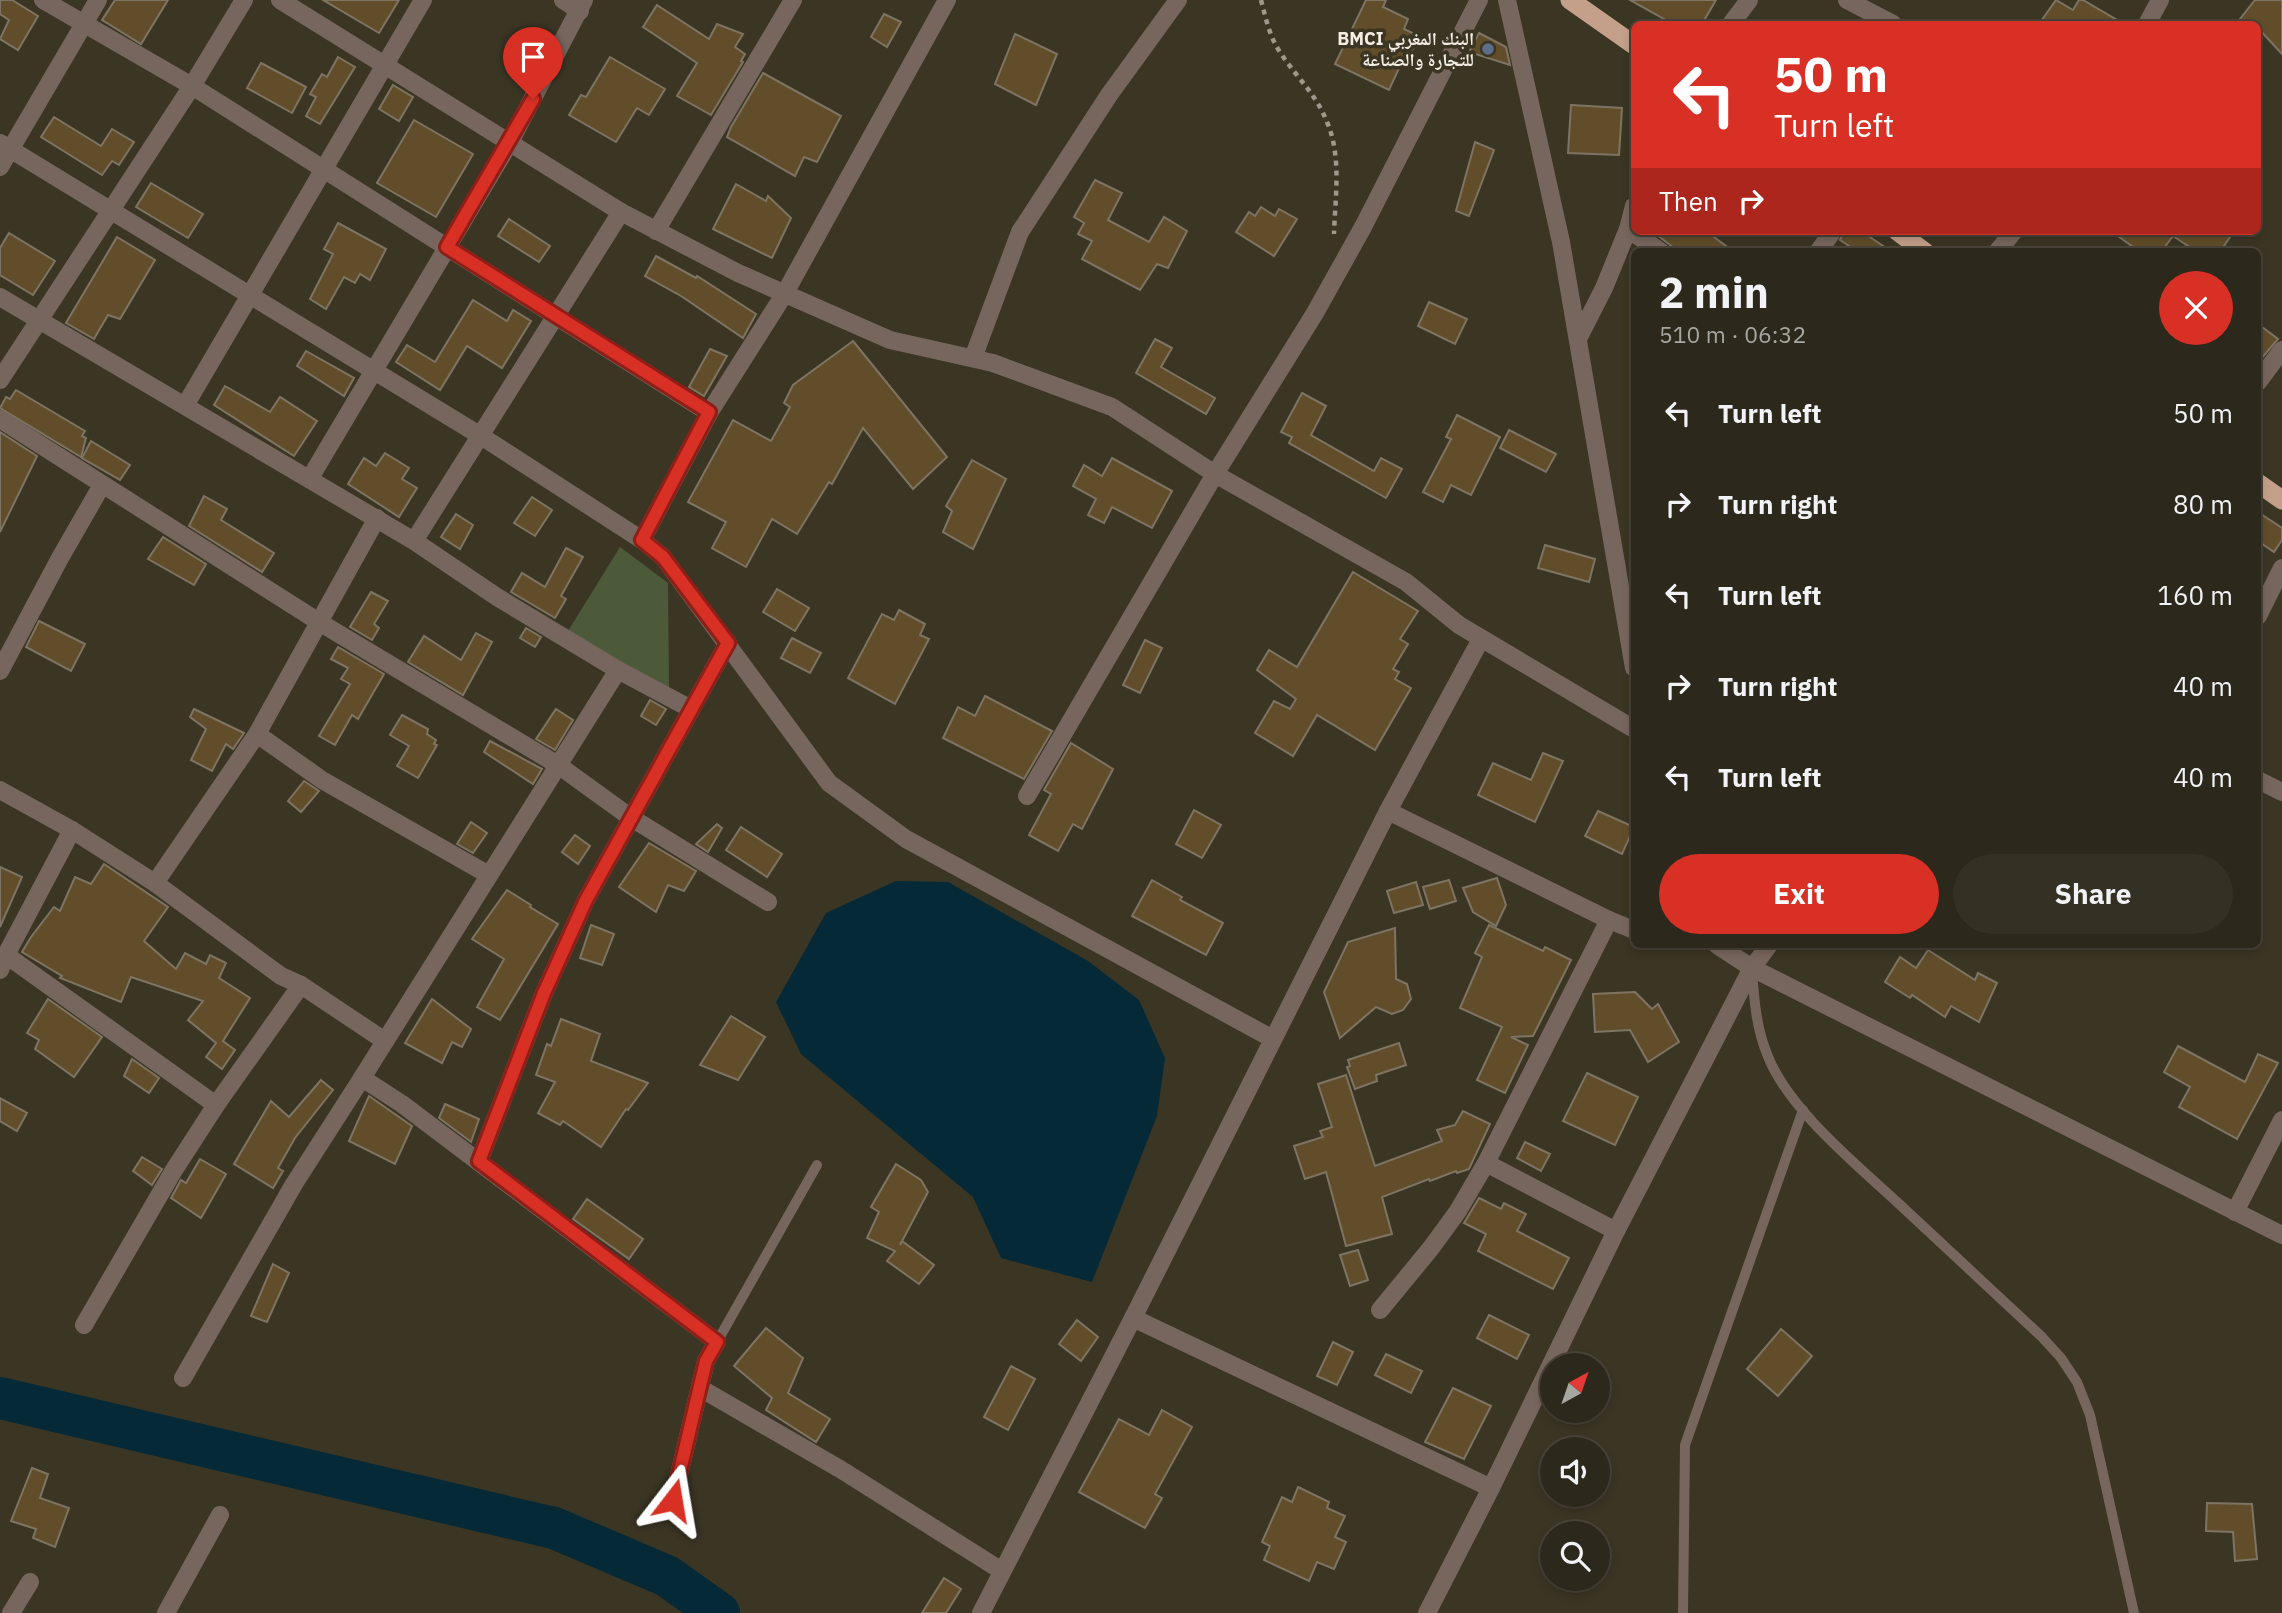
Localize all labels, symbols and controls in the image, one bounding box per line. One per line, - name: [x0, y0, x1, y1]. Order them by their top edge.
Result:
- pin: [503, 27, 563, 99]
- place label: BMCI البنك المغربي للتجارة والصناعة: [1337, 27, 1474, 71]
- icon: arrive: [514, 38, 552, 76]
- marker: BMCI البنك المغربي للتجارة والصناعة: [1480, 41, 1496, 57]
- text: 50 m: [1774, 42, 1888, 105]
- icon: left: [1659, 49, 1750, 140]
- text: Turn left: [1774, 104, 1894, 146]
- icon: right: [1732, 182, 1770, 220]
- text: Then: [1659, 184, 1718, 218]
- text: 2 min: [1659, 265, 1769, 320]
- button: close: [2159, 271, 2233, 345]
- text: 510 m · 06:32: [1659, 319, 1806, 349]
- icon: left: [1659, 394, 1697, 432]
- text: Turn left: [1718, 396, 1821, 430]
- text: 50 m: [2173, 396, 2233, 430]
- icon: right: [1659, 485, 1697, 523]
- text: Turn right: [1718, 487, 1837, 521]
- text: 80 m: [2173, 487, 2233, 521]
- icon: left: [1659, 576, 1697, 614]
- text: Turn left: [1718, 578, 1821, 612]
- text: 160 m: [2157, 578, 2233, 612]
- icon: right: [1659, 667, 1697, 705]
- text: Turn right: [1718, 669, 1837, 703]
- text: 40 m: [2173, 669, 2233, 703]
- icon: left: [1659, 758, 1697, 796]
- text: Turn left: [1718, 760, 1821, 794]
- text: 40 m: [2173, 760, 2233, 794]
- button: Exit: [1659, 854, 1939, 934]
- button: Share: [1953, 854, 2233, 934]
- north arrow: [1540, 1353, 1610, 1423]
- map controls: [1540, 1353, 1610, 1591]
- button: sound: [1540, 1437, 1610, 1507]
- position arrow: [636, 1463, 710, 1537]
- button: search: [1540, 1521, 1610, 1591]

